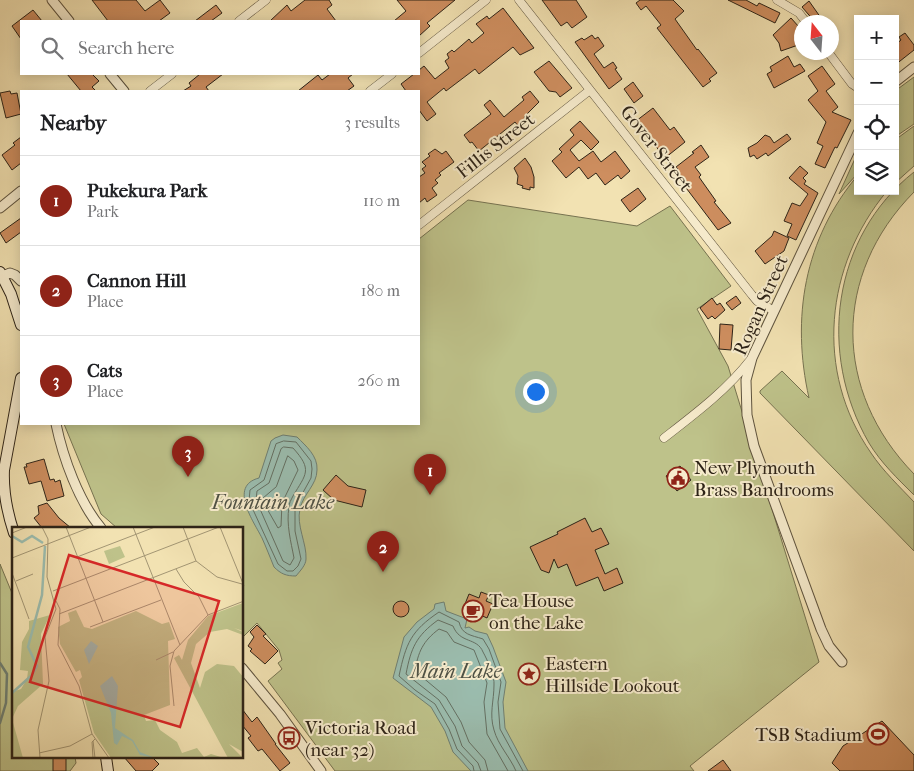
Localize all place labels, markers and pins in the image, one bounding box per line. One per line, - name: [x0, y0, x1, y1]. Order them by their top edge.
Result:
- pin: 3: [172, 436, 204, 477]
- pin: 1: [414, 454, 446, 495]
- place label: New Plymouth Brass Bandrooms: [694, 457, 834, 501]
- public building icon: New Plymouth Brass Bandrooms: [666, 466, 690, 490]
- pin: 2: [367, 531, 399, 572]
- place label: Tea House on the Lake: [489, 590, 584, 634]
- cafe icon: Tea House on the Lake: [461, 599, 485, 623]
- place label: Eastern Hillside Lookout: [545, 653, 680, 697]
- place icon: Eastern Hillside Lookout: [517, 662, 541, 686]
- place label: Victoria Road (near 32): [304, 717, 417, 761]
- sports icon: TSB Stadium: [866, 722, 890, 746]
- place label: TSB Stadium: [755, 724, 862, 746]
- bus stop icon: Victoria Road (near 32): [277, 726, 301, 750]

